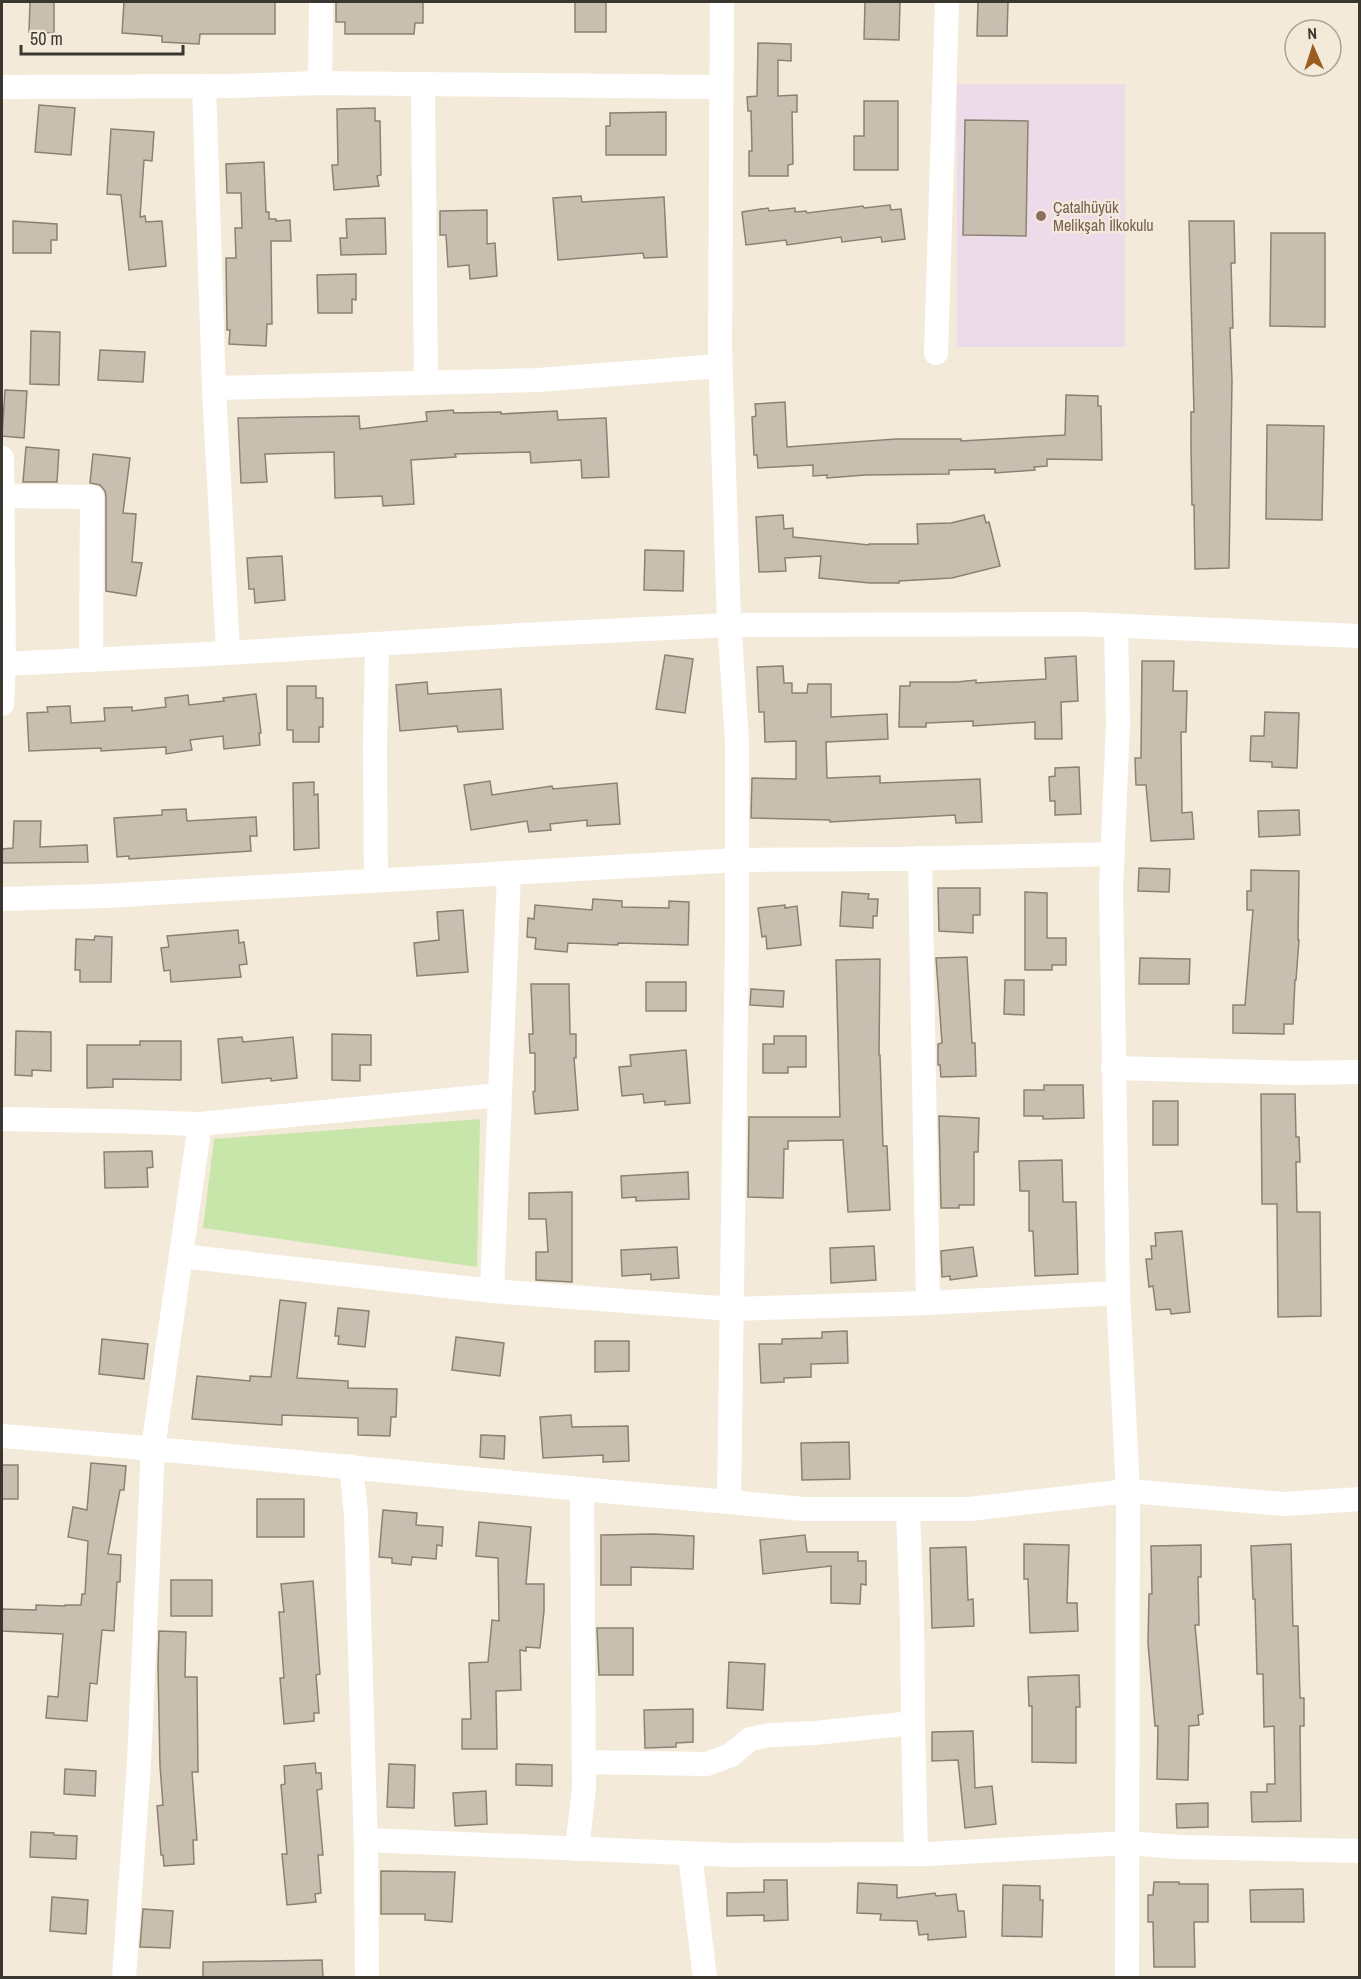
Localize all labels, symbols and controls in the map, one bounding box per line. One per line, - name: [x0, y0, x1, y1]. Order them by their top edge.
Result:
- scale bar: [21, 18, 183, 56]
- north arrow: [1283, 18, 1343, 78]
- text: N: [1307, 22, 1318, 44]
- text: 50 m: [30, 26, 63, 51]
- place label: Çatalhüyük Melikşah İlkokulu: [1053, 196, 1154, 236]
- marker: Çatalhüyük Melikşah İlkokulu: [1034, 209, 1048, 223]

